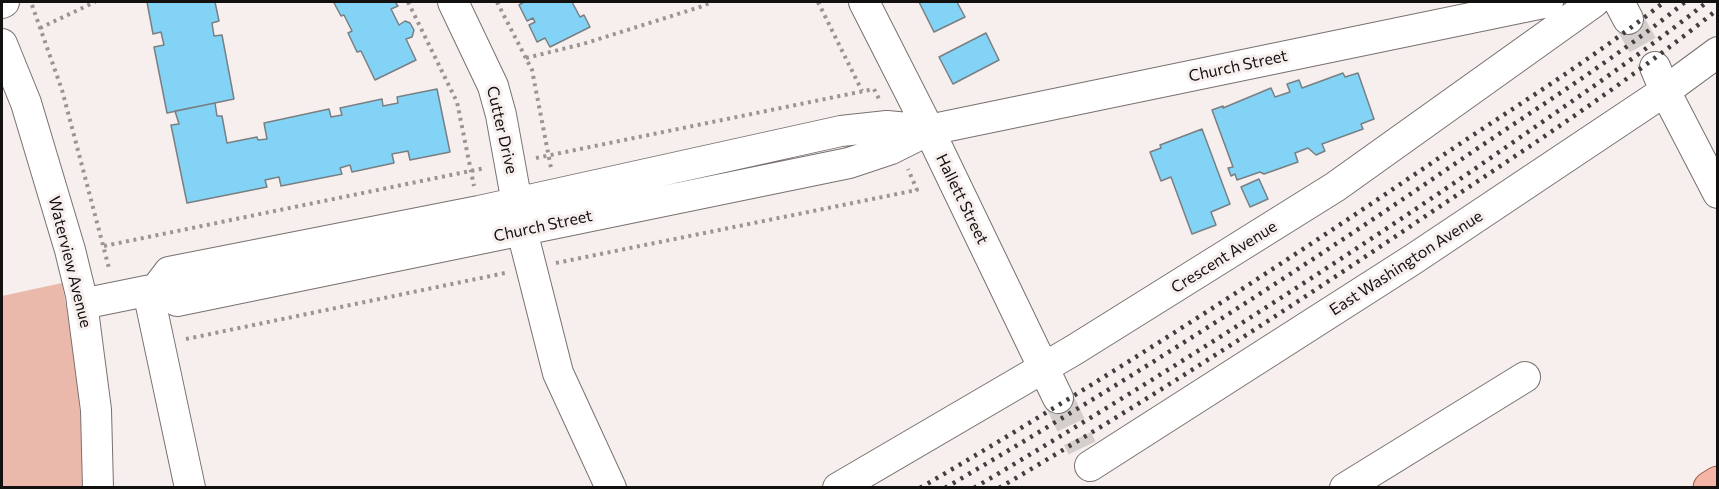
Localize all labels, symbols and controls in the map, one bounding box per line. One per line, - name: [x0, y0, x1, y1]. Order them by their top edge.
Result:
- street label: Church Street: [1187, 46, 1289, 86]
- street label: Cutter Drive: [483, 84, 521, 176]
- street label: Hallett Street: [932, 151, 992, 247]
- street label: Waterview Avenue: [44, 194, 96, 330]
- street label: Church Street: [492, 206, 594, 246]
- street label: East Washington Avenue: [1326, 206, 1486, 320]
- street label: Crescent Avenue: [1167, 217, 1281, 297]

